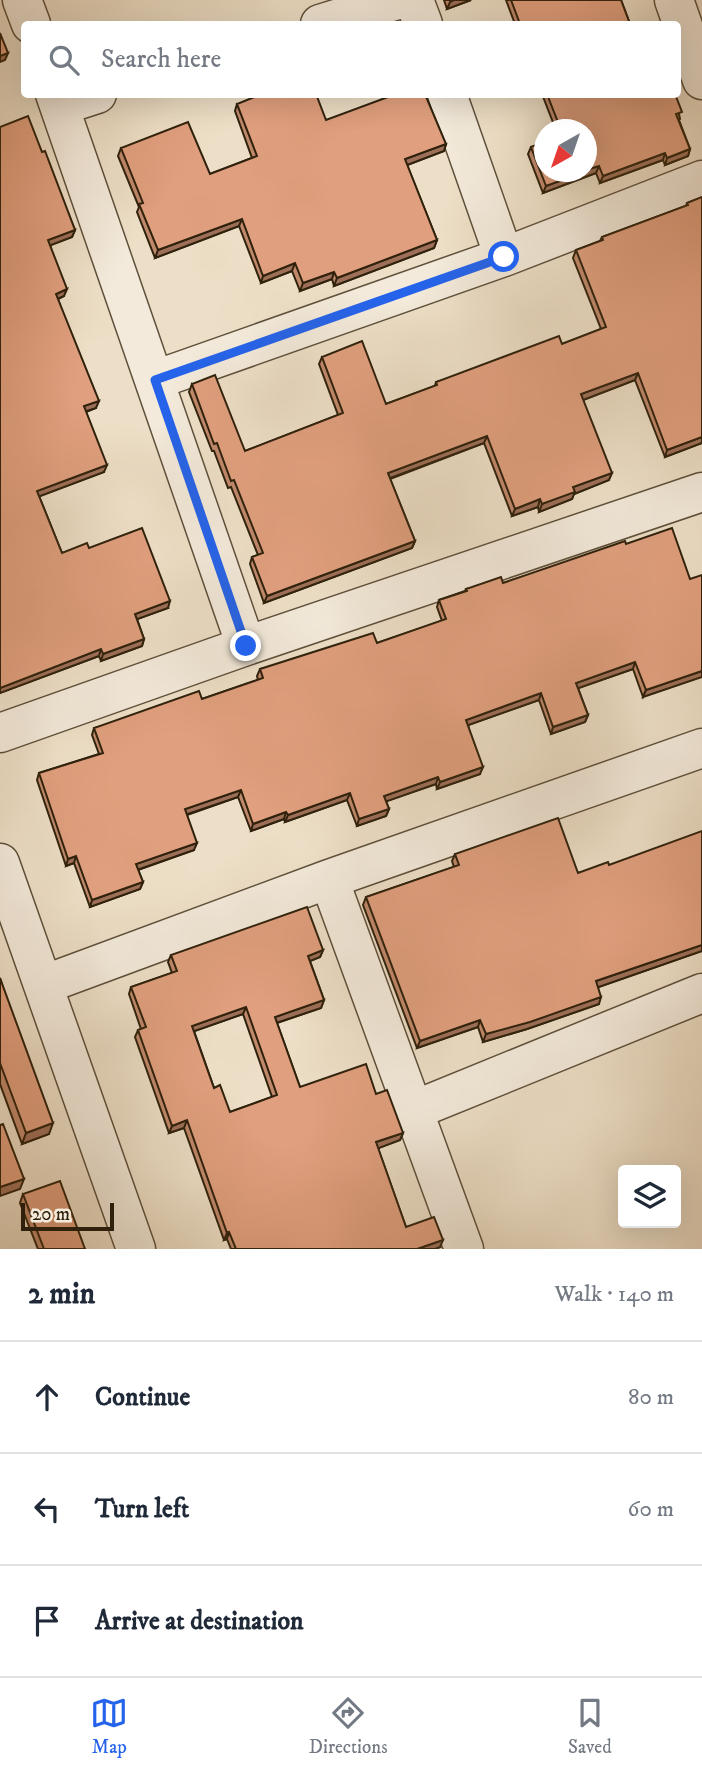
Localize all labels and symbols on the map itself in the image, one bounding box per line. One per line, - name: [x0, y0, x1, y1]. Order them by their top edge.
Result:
- north arrow: [534, 119, 597, 182]
- route start: [488, 241, 519, 272]
- route end: [230, 630, 261, 661]
- scale bar: [21, 1200, 114, 1232]

